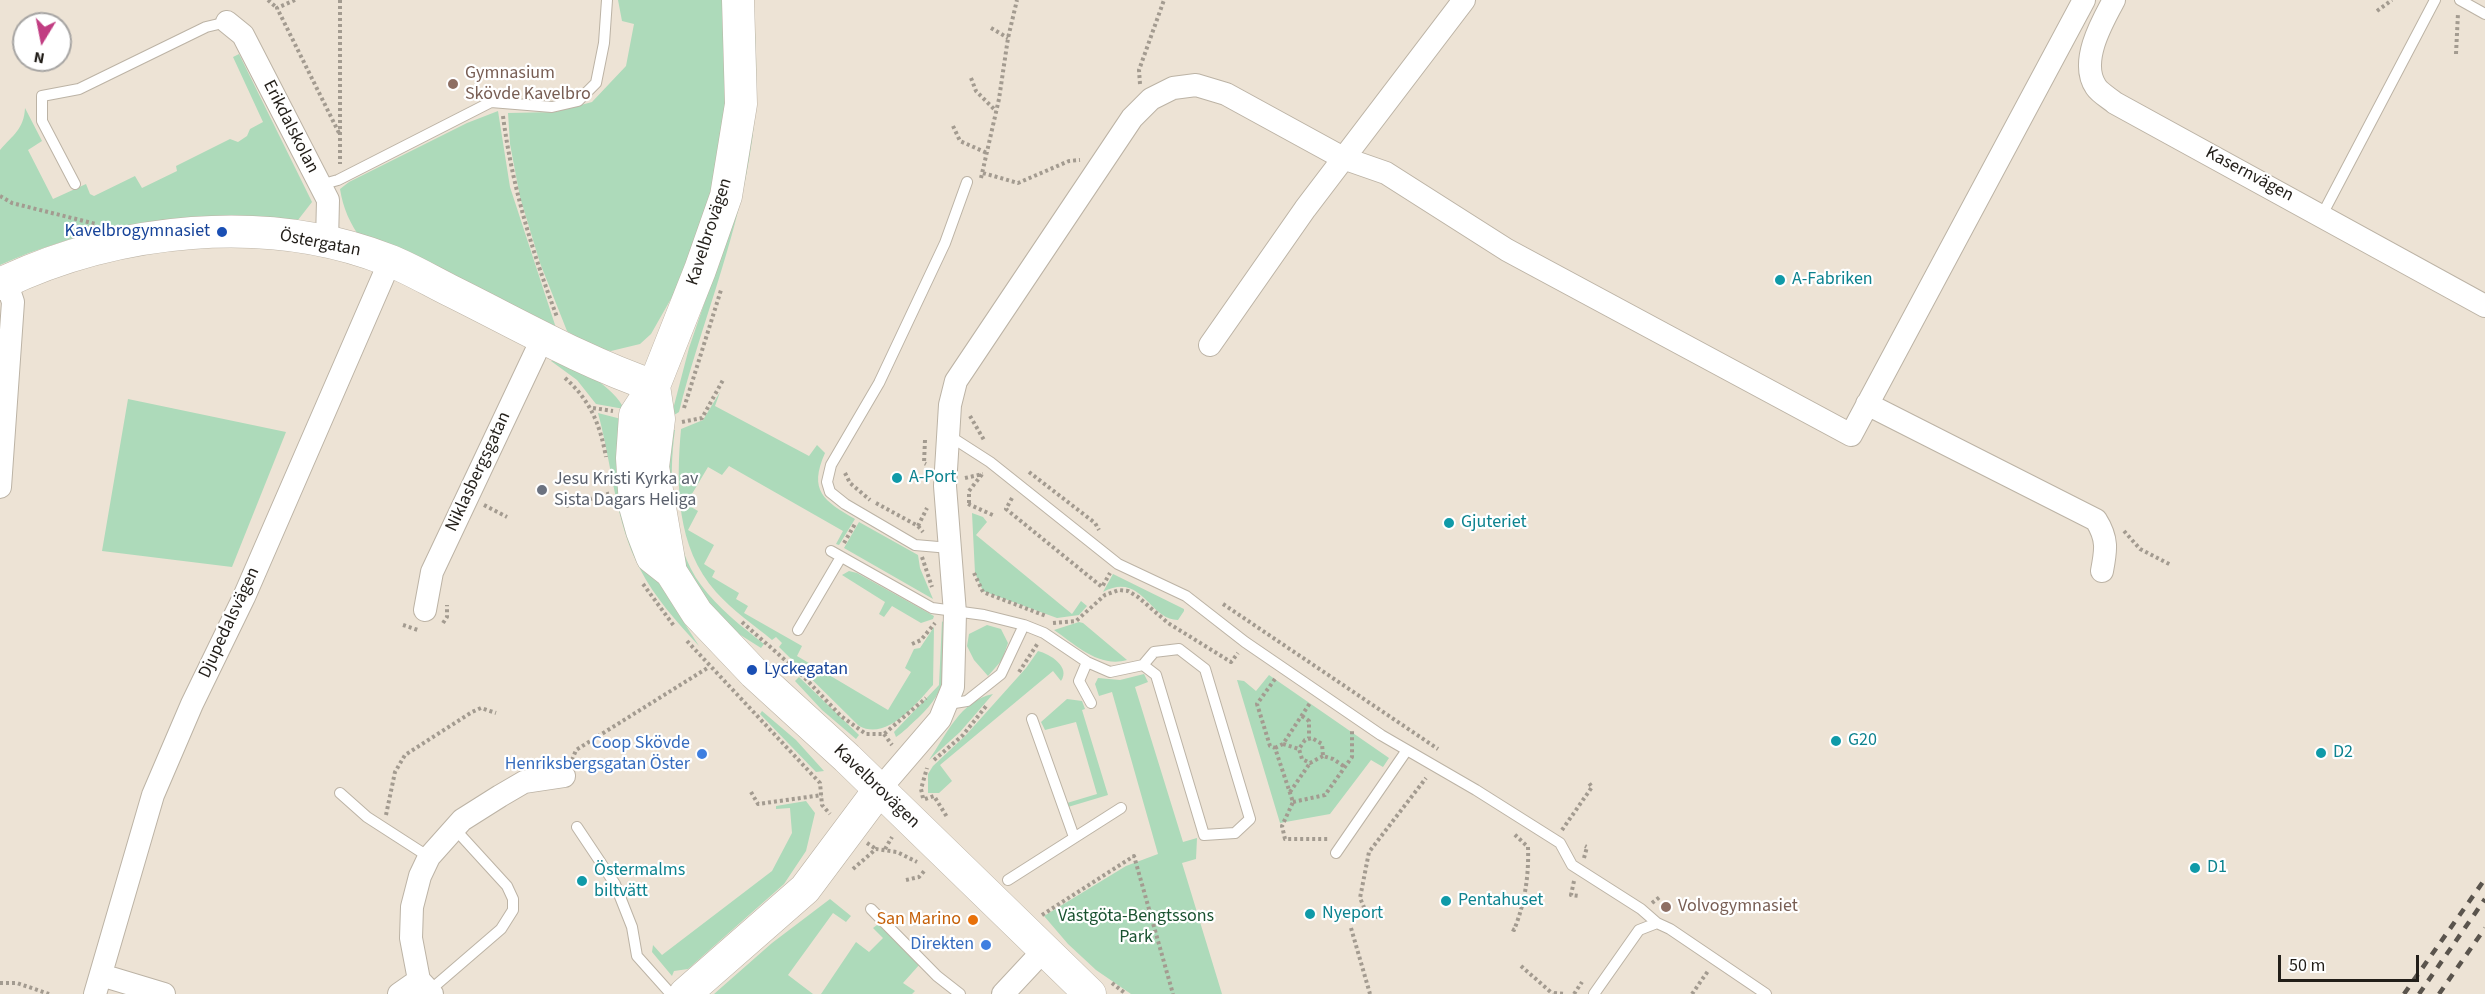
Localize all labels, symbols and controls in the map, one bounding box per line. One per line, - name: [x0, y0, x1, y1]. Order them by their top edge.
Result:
- north arrow: [12, 12, 72, 72]
- text: N: [32, 46, 46, 70]
- place label: Gymnasium Skövde Kavelbro: [465, 63, 591, 106]
- street label: Erikdalskolan: [257, 77, 323, 177]
- marker: Gymnasium Skövde Kavelbro: [446, 77, 460, 91]
- street label: Kasernvägen: [2201, 143, 2297, 207]
- street label: Kavelbrovägen: [682, 176, 738, 288]
- place label: Kavelbrogymnasiet: [64, 221, 210, 243]
- marker: Kavelbrogymnasiet: [215, 225, 229, 239]
- street label: Östergatan: [278, 226, 362, 262]
- place label: A-Fabriken: [1792, 269, 1873, 291]
- marker: A-Fabriken: [1773, 273, 1787, 287]
- street label: Niklasbergsgatan: [442, 409, 516, 535]
- place label: A-Port: [909, 467, 956, 489]
- place label: Jesu Kristi Kyrka av Sista Dagars Heliga: [554, 469, 698, 512]
- marker: A-Port: [890, 471, 904, 485]
- marker: Jesu Kristi Kyrka av Sista Dagars Heliga: [535, 483, 549, 497]
- place label: Gjuteriet: [1461, 512, 1527, 534]
- marker: Gjuteriet: [1442, 516, 1456, 530]
- street label: Djupedalsvägen: [195, 564, 265, 682]
- place label: Lyckegatan: [764, 659, 848, 681]
- marker: Lyckegatan: [745, 663, 759, 677]
- place label: G20: [1848, 730, 1877, 752]
- place label: Coop Skövde Henriksbergsgatan Öster: [505, 733, 690, 776]
- marker: G20: [1829, 734, 1843, 748]
- street label: Kavelbrovägen: [828, 740, 924, 834]
- place label: D2: [2333, 742, 2353, 764]
- marker: D2: [2314, 746, 2328, 760]
- marker: Coop Skövde Henriksbergsgatan Öster: [695, 747, 709, 761]
- place label: D1: [2207, 857, 2227, 879]
- place label: Östermalms biltvätt: [594, 860, 685, 902]
- marker: D1: [2188, 861, 2202, 875]
- marker: Östermalms biltvätt: [575, 874, 589, 888]
- place label: Pentahuset: [1458, 890, 1543, 912]
- marker: Pentahuset: [1439, 894, 1453, 908]
- place label: Volvogymnasiet: [1678, 896, 1798, 918]
- marker: Volvogymnasiet: [1659, 900, 1673, 914]
- place label: Nyeport: [1322, 903, 1383, 925]
- park label: Västgöta-Bengtssons Park: [1058, 906, 1214, 948]
- marker: Nyeport: [1303, 907, 1317, 921]
- place label: San Marino: [876, 909, 961, 931]
- marker: San Marino: [966, 913, 980, 927]
- place label: Direkten: [910, 934, 974, 956]
- marker: Direkten: [979, 938, 993, 952]
- scale bar: [2281, 943, 2422, 981]
- text: 50 m: [2289, 953, 2325, 978]

